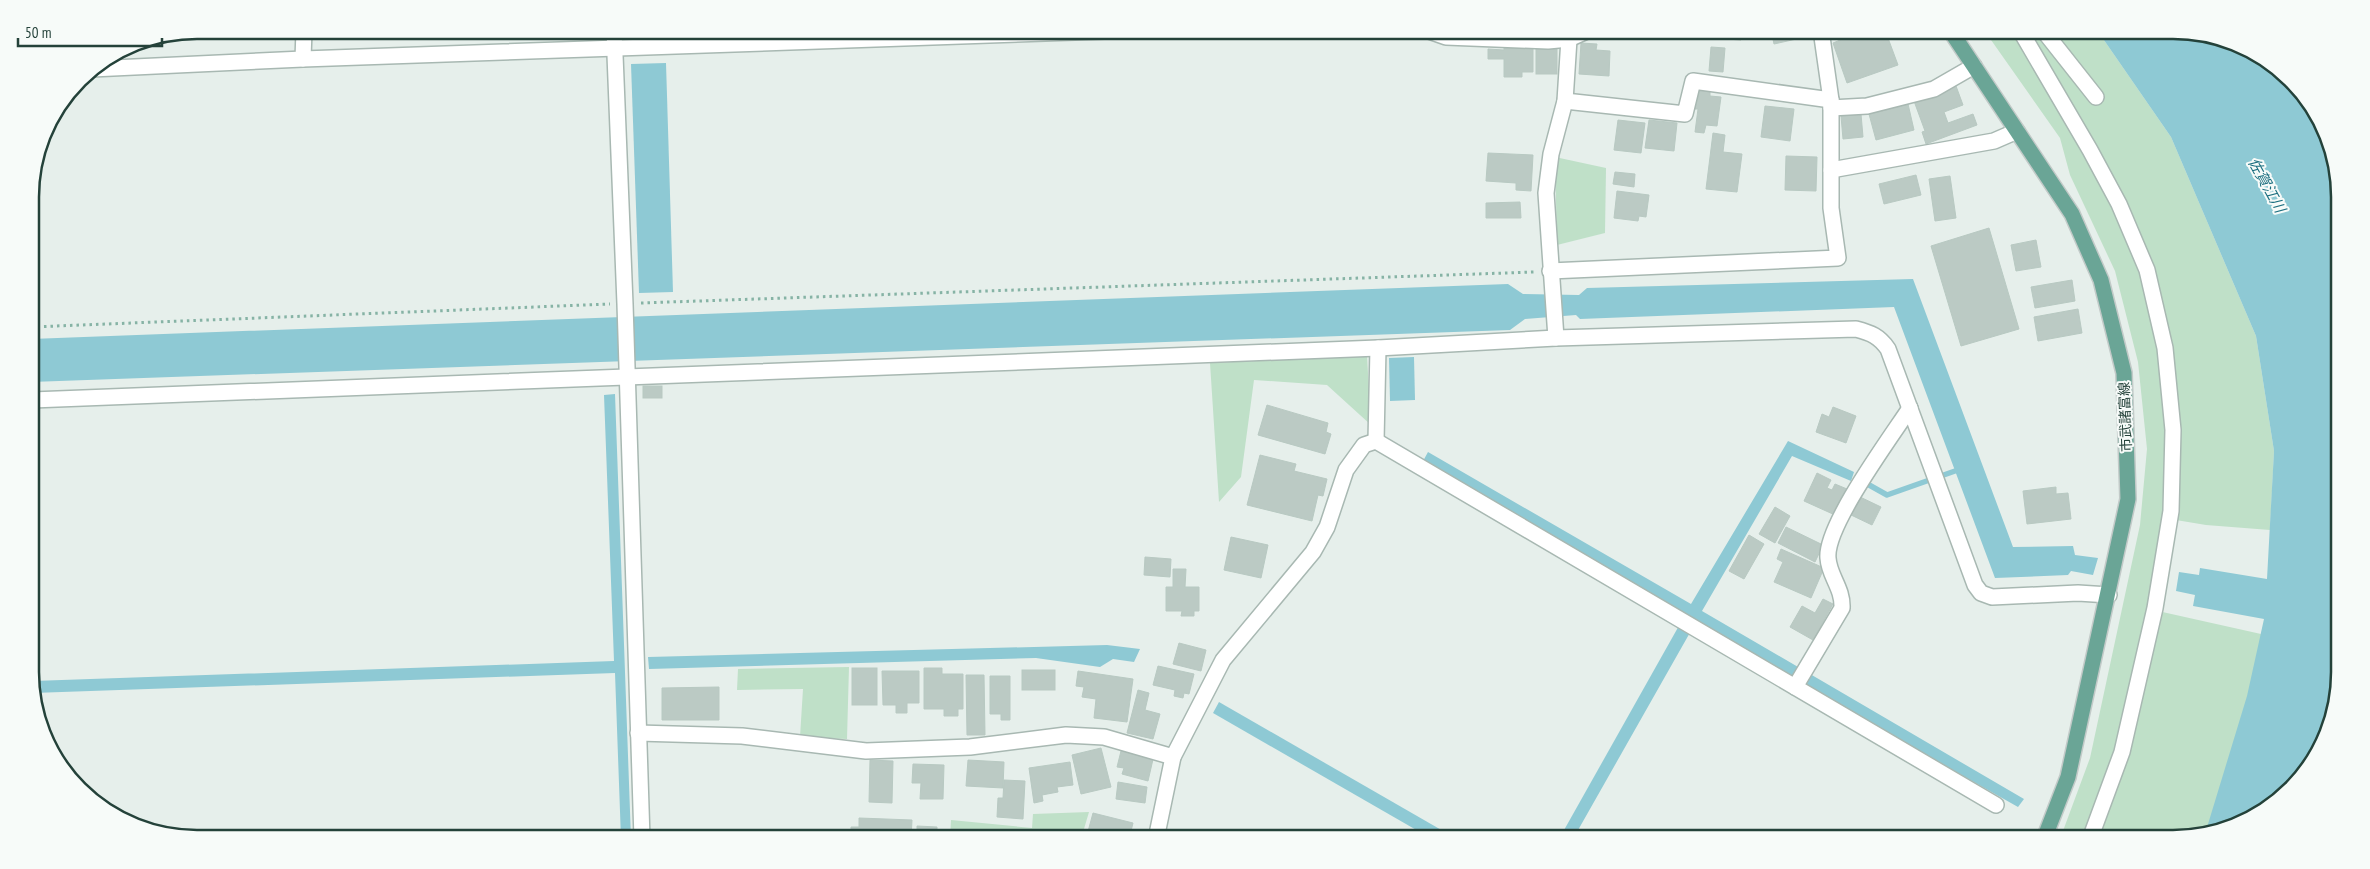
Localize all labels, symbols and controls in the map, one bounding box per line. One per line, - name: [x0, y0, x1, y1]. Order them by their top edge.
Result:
- scale bar: [18, 15, 161, 47]
- text: 50 m: [25, 23, 51, 42]
- water label: 佐賀江川: [2244, 154, 2291, 218]
- street label: 市武諸富線: [2115, 382, 2135, 452]

